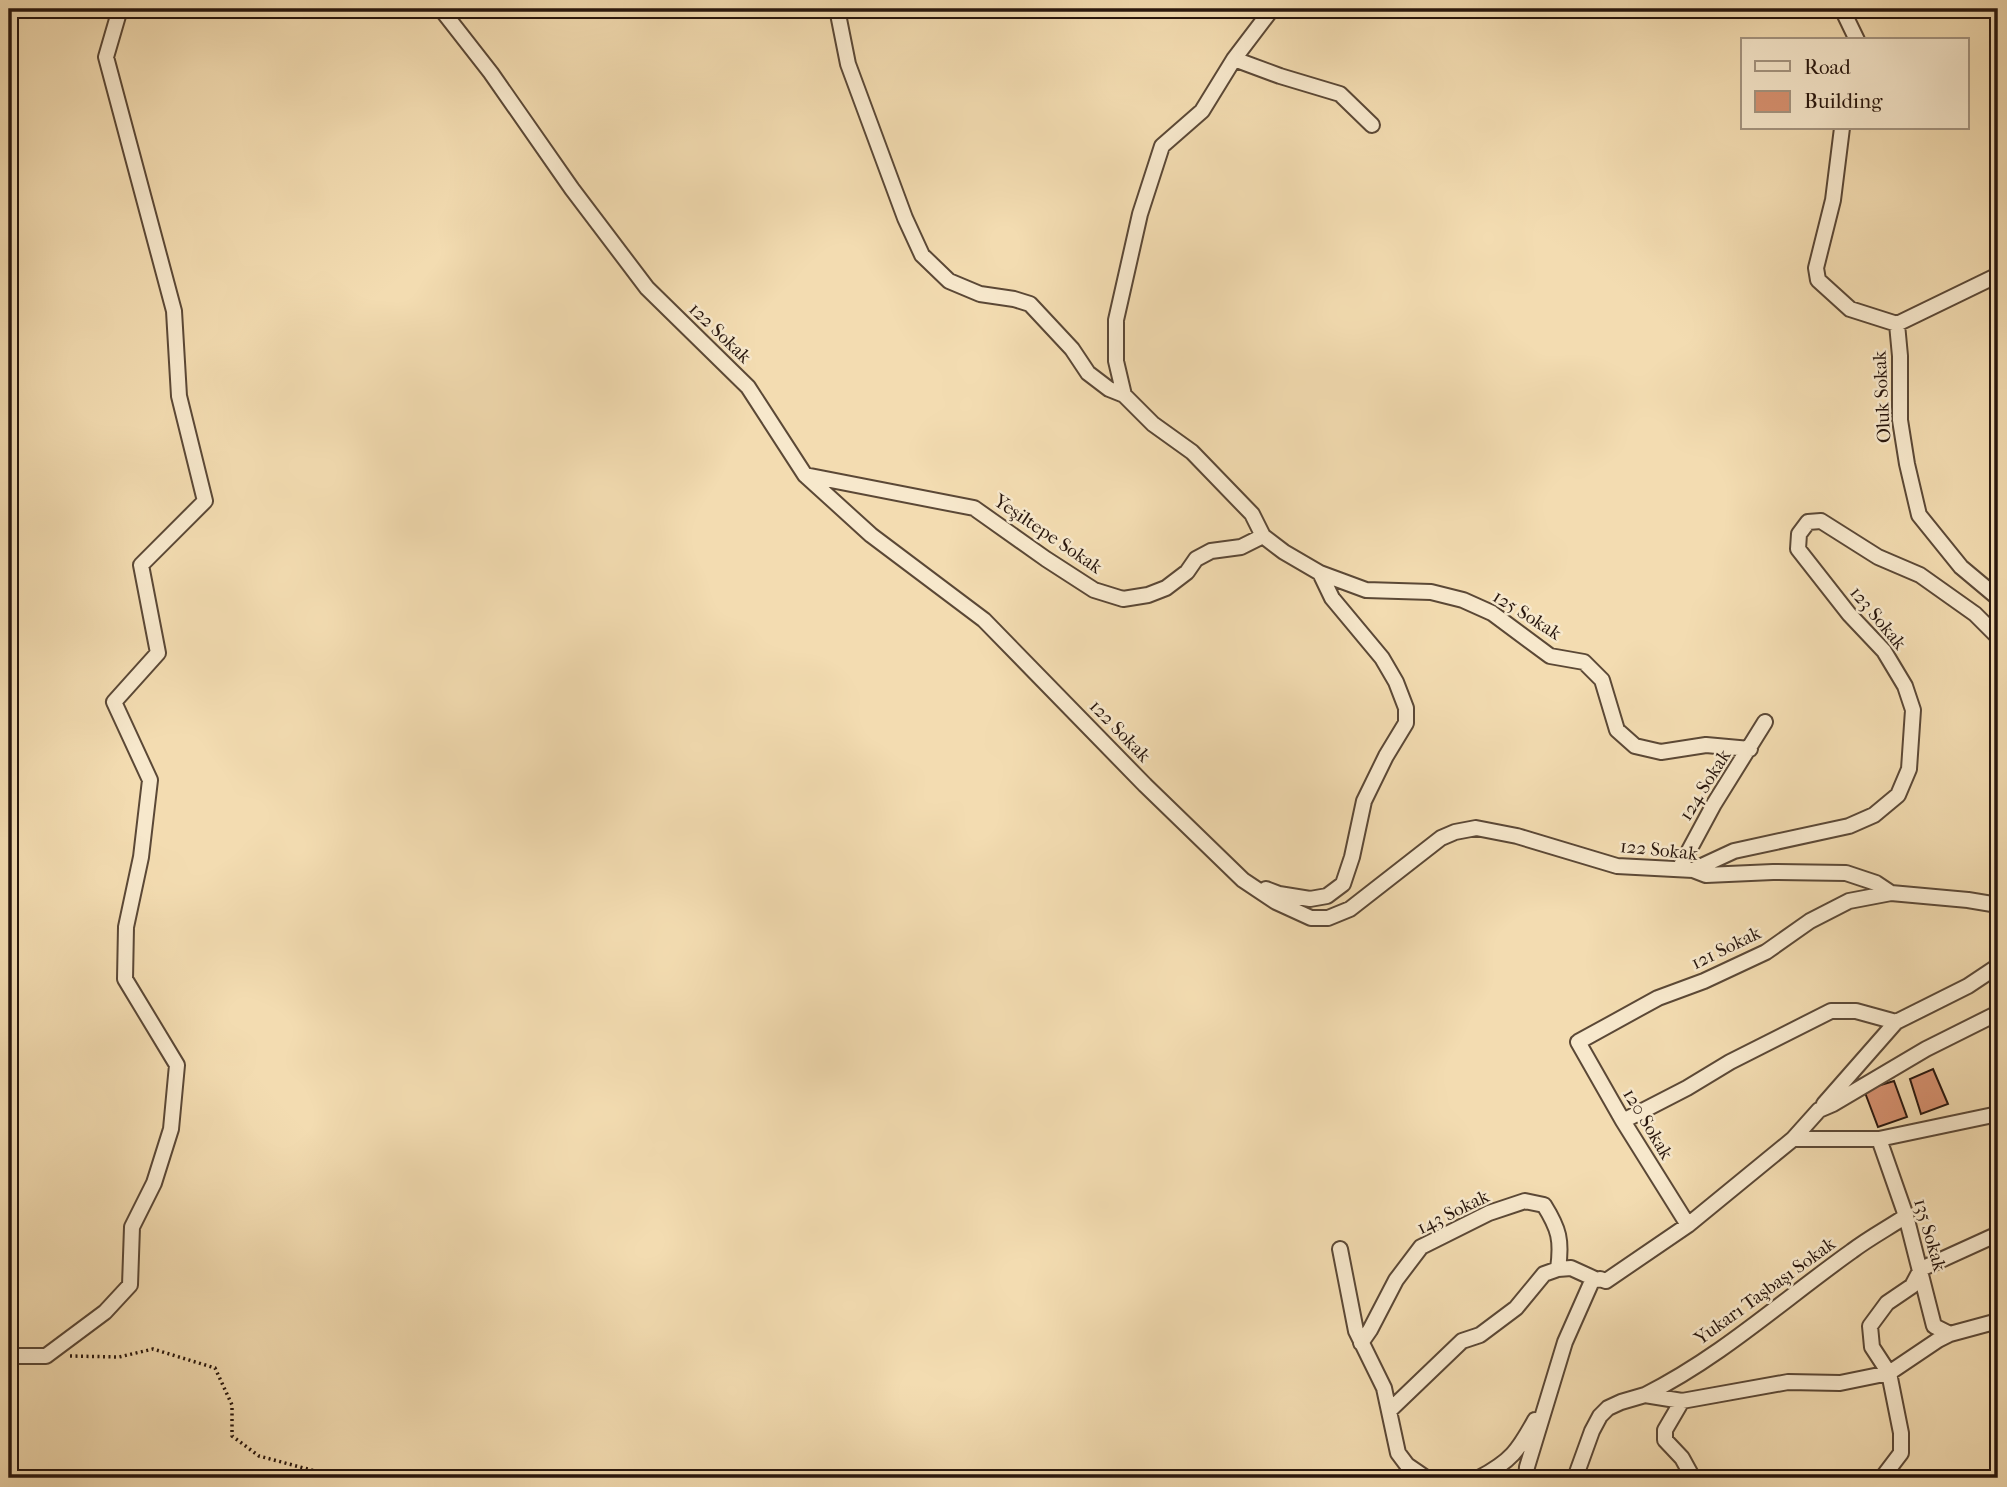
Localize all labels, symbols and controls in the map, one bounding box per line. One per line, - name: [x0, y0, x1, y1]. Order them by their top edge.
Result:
- legend: [1741, 38, 1968, 130]
- text: Road: [1804, 55, 1851, 79]
- text: Building: [1804, 89, 1883, 113]
- street label: 122 Sokak: [684, 298, 756, 368]
- street label: Oluk Sokak: [1869, 350, 1895, 444]
- street label: Yeşiltepe Sokak: [989, 489, 1107, 578]
- street label: 123 Sokak: [1845, 582, 1911, 654]
- street label: 125 Sokak: [1489, 585, 1565, 645]
- street label: 122 Sokak: [1085, 695, 1155, 767]
- street label: 124 Sokak: [1675, 745, 1735, 825]
- street label: 122 Sokak: [1619, 835, 1699, 865]
- street label: 121 Sokak: [1687, 922, 1765, 974]
- street label: 120 Sokak: [1618, 1085, 1678, 1164]
- street label: 143 Sokak: [1413, 1185, 1493, 1239]
- street label: 135 Sokak: [1909, 1196, 1951, 1274]
- street label: Yukarı Taşbaşı Sokak: [1689, 1232, 1840, 1350]

